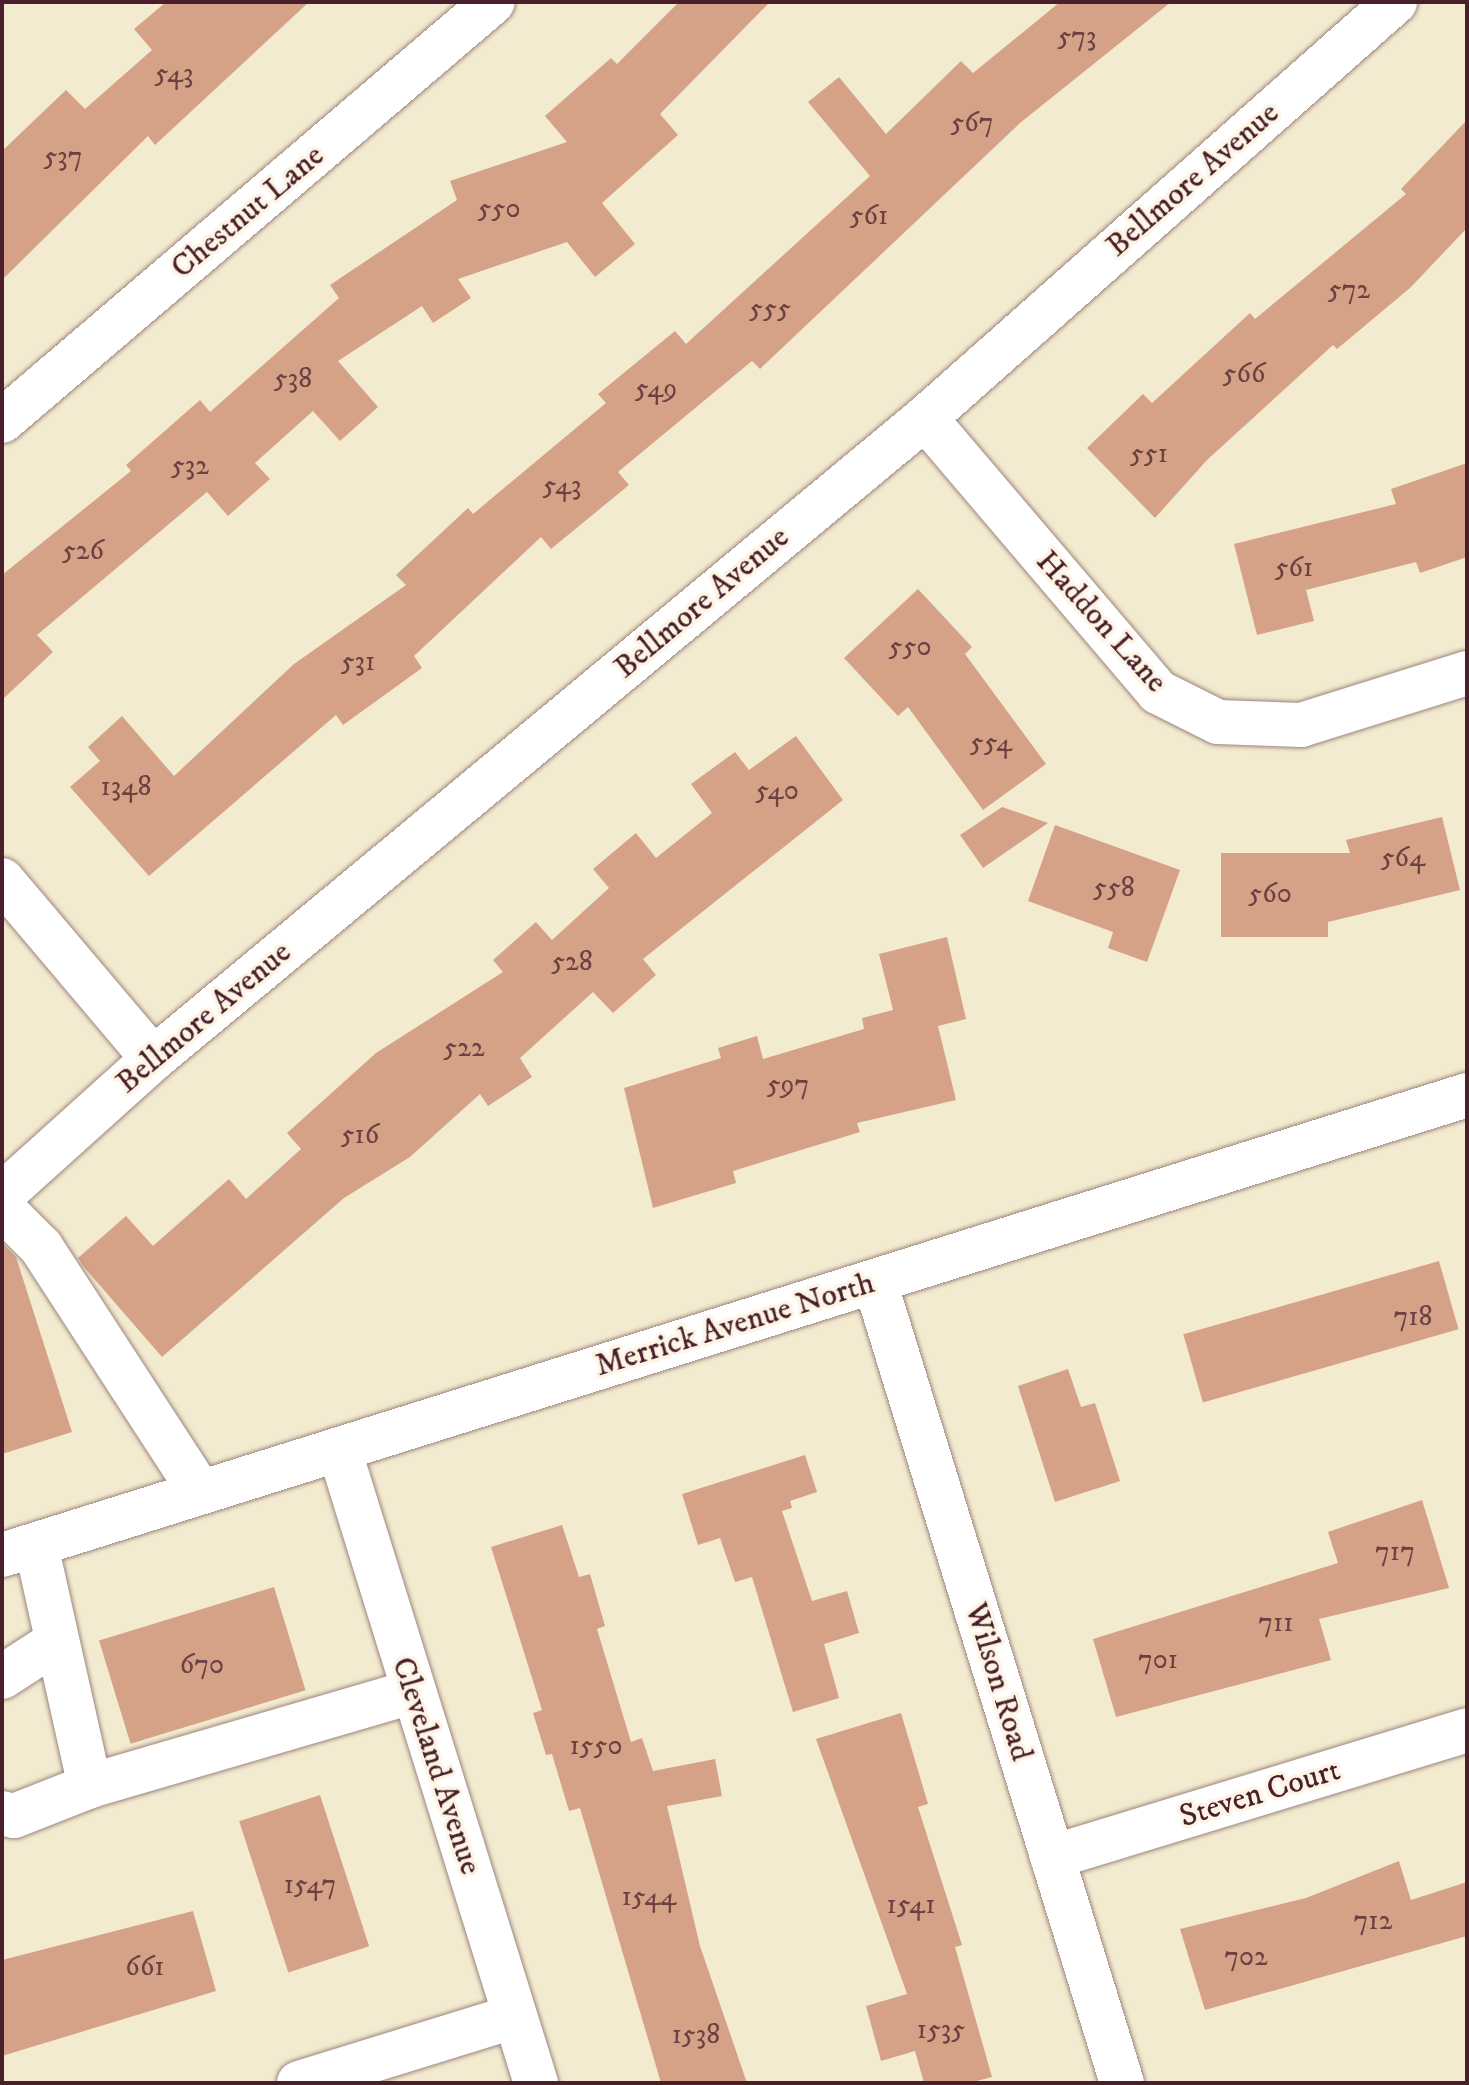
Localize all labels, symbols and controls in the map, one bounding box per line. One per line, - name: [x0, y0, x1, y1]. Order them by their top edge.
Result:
- house number: 573: [1057, 20, 1097, 54]
- house number: 543: [155, 57, 193, 91]
- street label: Bellmore Avenue: [1099, 95, 1287, 265]
- house number: 567: [950, 106, 994, 140]
- street label: Chestnut Lane: [164, 137, 332, 287]
- house number: 537: [43, 140, 83, 174]
- house number: 550: [478, 192, 520, 226]
- house number: 561: [850, 199, 888, 233]
- house number: 572: [1328, 273, 1370, 307]
- house number: 555: [749, 292, 791, 326]
- house number: 566: [1222, 357, 1266, 391]
- house number: 538: [274, 362, 312, 396]
- house number: 549: [635, 372, 677, 406]
- house number: 551: [1130, 437, 1168, 471]
- house number: 532: [171, 449, 209, 483]
- house number: 543: [543, 469, 581, 503]
- street label: Bellmore Avenue: [607, 519, 797, 687]
- house number: 526: [62, 534, 104, 568]
- street label: Haddon Lane: [1027, 543, 1175, 701]
- house number: 561: [1275, 551, 1313, 585]
- house number: 550: [889, 630, 931, 664]
- house number: 531: [341, 645, 375, 679]
- house number: 554: [970, 726, 1012, 760]
- house number: 1348: [101, 770, 151, 804]
- house number: 540: [755, 774, 799, 808]
- house number: 564: [1381, 841, 1425, 875]
- house number: 558: [1093, 871, 1135, 905]
- house number: 560: [1248, 877, 1292, 911]
- street label: Bellmore Avenue: [109, 934, 299, 1102]
- house number: 528: [551, 945, 593, 979]
- house number: 522: [443, 1031, 485, 1065]
- house number: 597: [767, 1068, 809, 1102]
- house number: 516: [341, 1118, 379, 1152]
- street label: Merrick Avenue North: [591, 1264, 879, 1386]
- house number: 718: [1393, 1300, 1433, 1334]
- house number: 717: [1375, 1535, 1415, 1569]
- street label: Wilson Road: [956, 1598, 1040, 1766]
- house number: 711: [1258, 1606, 1294, 1640]
- house number: 701: [1138, 1643, 1178, 1677]
- house number: 670: [180, 1648, 224, 1682]
- street label: Cleveland Avenue: [383, 1653, 489, 1879]
- house number: 1550: [569, 1729, 623, 1763]
- street label: Steven Court: [1175, 1751, 1345, 1837]
- house number: 1547: [284, 1868, 336, 1902]
- house number: 1544: [622, 1880, 676, 1914]
- house number: 1541: [887, 1888, 935, 1922]
- house number: 712: [1354, 1904, 1392, 1938]
- house number: 702: [1224, 1940, 1268, 1974]
- house number: 661: [125, 1950, 165, 1984]
- house number: 1535: [917, 2013, 965, 2047]
- house number: 1538: [672, 2018, 720, 2052]

